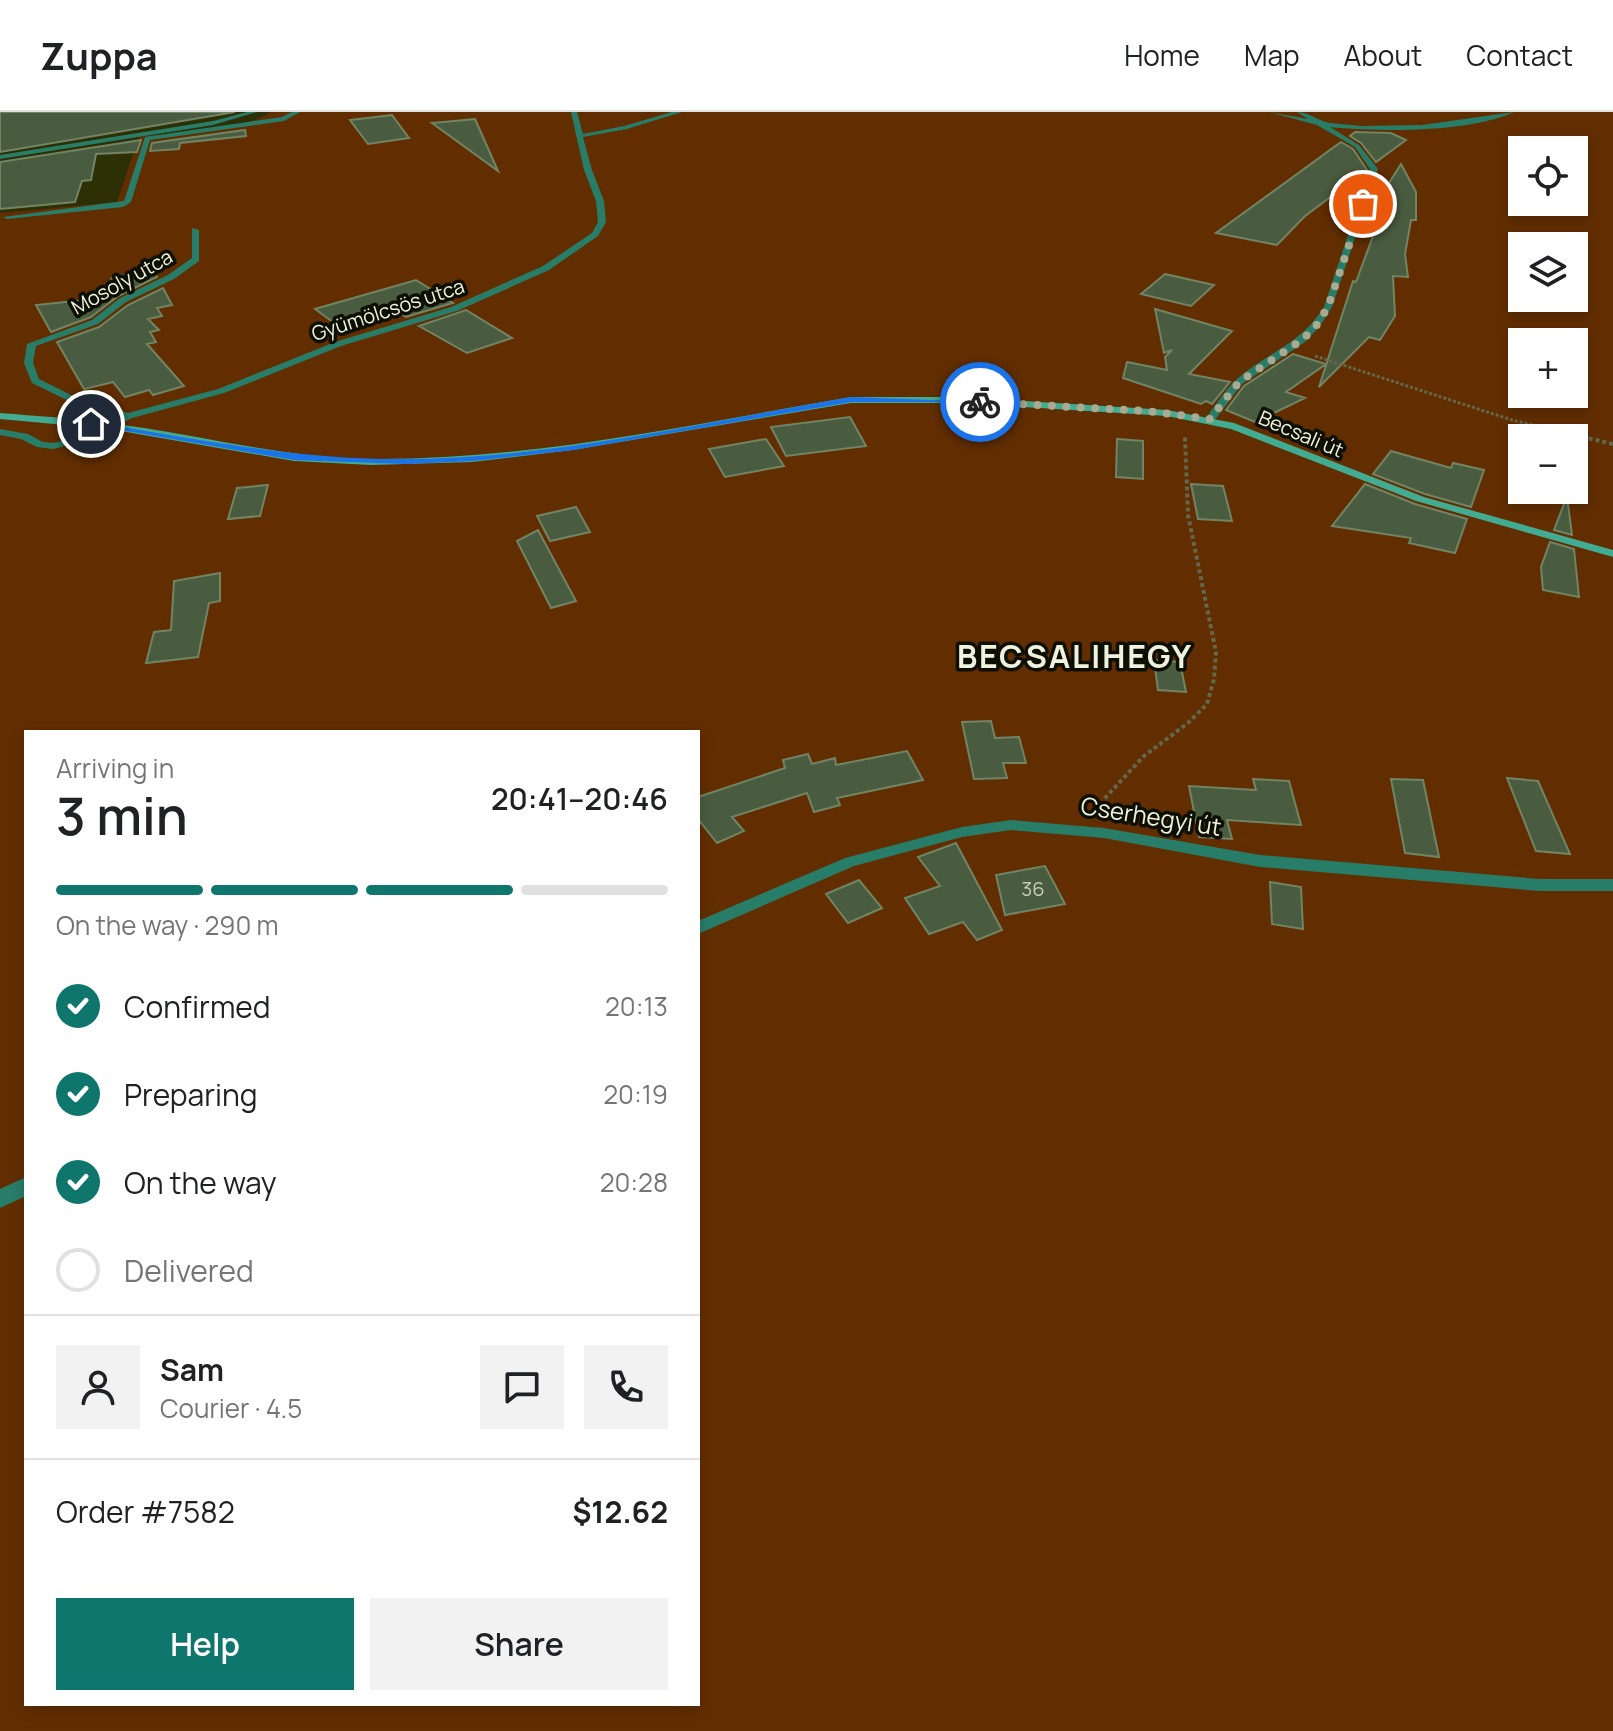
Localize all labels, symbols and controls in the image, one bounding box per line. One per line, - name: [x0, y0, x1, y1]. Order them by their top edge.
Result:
- text: Zuppa: [40, 29, 158, 81]
- text: Home: [1124, 36, 1200, 74]
- text: Map: [1244, 36, 1300, 74]
- text: About: [1344, 36, 1422, 74]
- text: Contact: [1466, 36, 1573, 74]
- map controls: [1508, 136, 1588, 504]
- button: locate: [1508, 136, 1588, 216]
- pin: [1329, 170, 1397, 238]
- icon: bag: [1341, 182, 1385, 226]
- button: layers: [1508, 232, 1588, 312]
- street label: Mosoly utca: [66, 243, 177, 320]
- street label: Gyümölcsös utca: [308, 272, 468, 347]
- button: +: [1508, 328, 1588, 408]
- courier: [940, 362, 1020, 442]
- icon: bike: [958, 380, 1002, 424]
- pin: [57, 390, 125, 458]
- icon: home: [69, 402, 113, 446]
- street label: Becsali út: [1255, 404, 1348, 464]
- button: −: [1508, 424, 1588, 504]
- district label: BECSALIHEGY: [957, 634, 1193, 678]
- text: Arriving in: [56, 750, 174, 786]
- text: 20:41–20:46: [491, 778, 668, 819]
- text: 3 min: [56, 780, 188, 851]
- street label: Cserhegyi út: [1079, 788, 1224, 843]
- house number: 36: [1021, 875, 1045, 902]
- text: On the way · 290 m: [56, 907, 279, 943]
- icon: check: [56, 984, 100, 1028]
- text: Confirmed: [124, 986, 271, 1027]
- text: 20:13: [605, 988, 668, 1024]
- icon: check: [56, 1072, 100, 1116]
- text: Preparing: [124, 1074, 258, 1115]
- text: 20:19: [603, 1076, 668, 1112]
- icon: check: [56, 1160, 100, 1204]
- text: On the way: [124, 1162, 277, 1203]
- text: 20:28: [600, 1164, 668, 1200]
- text: Delivered: [124, 1250, 254, 1291]
- button: person: [56, 1345, 140, 1429]
- button: chat: [480, 1345, 564, 1429]
- button: phone: [584, 1345, 668, 1429]
- text: Sam: [160, 1349, 224, 1390]
- text: Courier · 4.5: [160, 1390, 302, 1426]
- text: Order #7582: [56, 1491, 235, 1532]
- text: $12.62: [573, 1491, 668, 1532]
- button: Help: [56, 1598, 354, 1690]
- button: Share: [370, 1598, 668, 1690]

